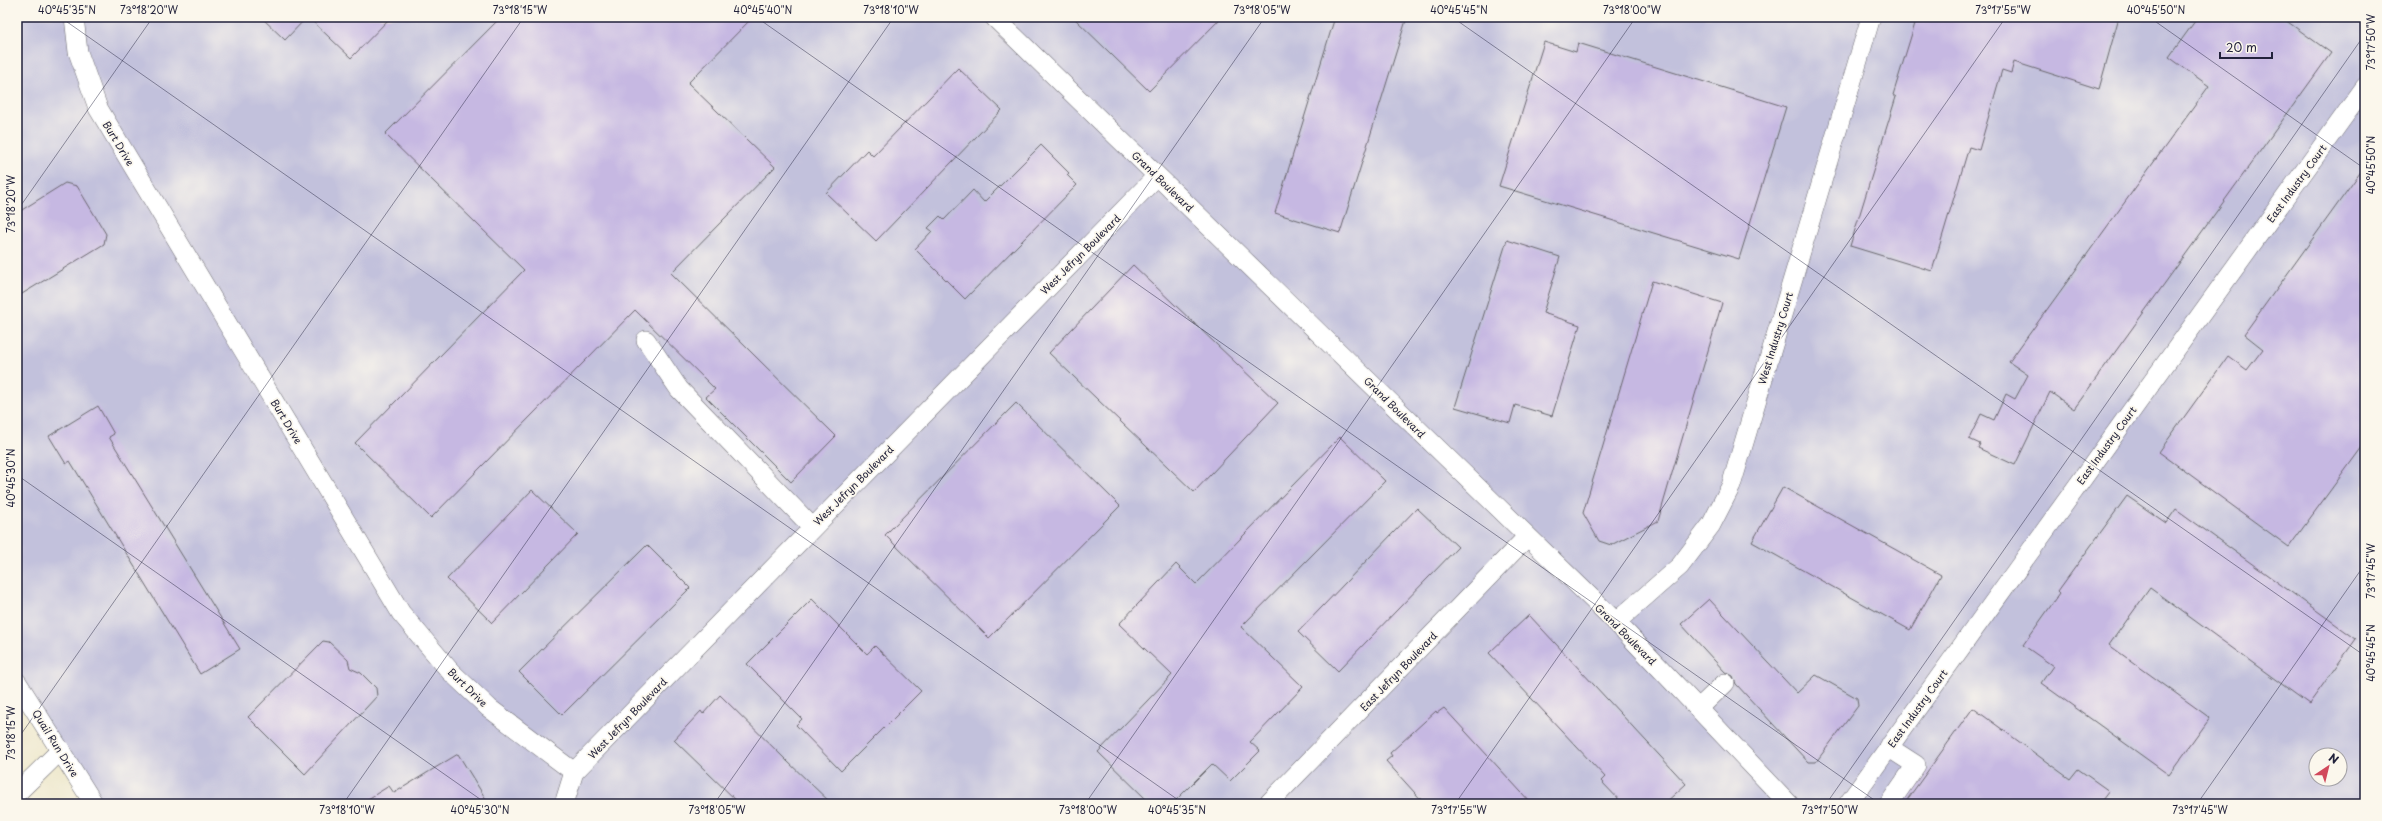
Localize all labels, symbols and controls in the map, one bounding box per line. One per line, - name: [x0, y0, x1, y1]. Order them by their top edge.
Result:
- text: 40°45'35"N: [38, 2, 96, 17]
- text: 73°18'20"W: [120, 2, 179, 17]
- text: 73°18'15"W: [493, 2, 548, 17]
- text: 40°45'40"N: [734, 2, 793, 17]
- text: 73°18'10"W: [863, 2, 919, 17]
- text: 73°18'05"W: [1233, 2, 1291, 17]
- text: 40°45'45"N: [1430, 2, 1488, 17]
- text: 73°18'00"W: [1603, 2, 1662, 17]
- text: 73°17'55"W: [1975, 2, 2032, 17]
- text: 40°45'50"N: [2127, 2, 2185, 17]
- text: 73°17'50"W: [2363, 13, 2378, 70]
- scale bar: [2220, 34, 2272, 60]
- text: 20 m: [2226, 38, 2257, 56]
- street label: Burt Drive: [100, 118, 138, 168]
- text: 40°45'50"N: [2363, 136, 2378, 194]
- street label: East Industry Court: [2263, 141, 2330, 226]
- street label: Grand Boulevard: [1129, 147, 1197, 215]
- text: 73°18'20"W: [3, 174, 18, 233]
- street label: West Jefryn Boulevard: [1037, 211, 1124, 298]
- street label: West Industry Court: [1754, 290, 1797, 386]
- street label: Grand Boulevard: [1361, 373, 1429, 441]
- street label: Burt Drive: [268, 396, 306, 446]
- street label: East Industry Court: [2073, 403, 2140, 488]
- street label: West Jefryn Boulevard: [810, 442, 897, 529]
- text: 40°45'30"N: [3, 448, 18, 507]
- text: 73°17'45"W: [2363, 543, 2378, 599]
- street label: Grand Boulevard: [1592, 600, 1660, 668]
- text: 40°45'45"N: [2363, 624, 2378, 682]
- street label: East Jefryn Boulevard: [1356, 628, 1441, 715]
- street label: Burt Drive: [445, 664, 491, 710]
- street label: East Industry Court: [1884, 666, 1951, 751]
- street label: West Jefryn Boulevard: [584, 674, 671, 763]
- text: 73°18'15"W: [3, 705, 18, 760]
- street label: Quail Run Drive: [29, 706, 83, 780]
- north arrow: [2308, 747, 2348, 787]
- text: N: [2326, 749, 2343, 768]
- text: 73°18'10"W: [319, 802, 375, 817]
- text: 40°45'30"N: [451, 802, 510, 817]
- text: 73°18'05"W: [688, 802, 746, 817]
- text: 73°18'00"W: [1059, 802, 1118, 817]
- text: 40°45'35"N: [1148, 802, 1206, 817]
- text: 73°17'55"W: [1431, 802, 1488, 817]
- text: 73°17'50"W: [1802, 802, 1859, 817]
- text: 73°17'45"W: [2172, 802, 2228, 817]

